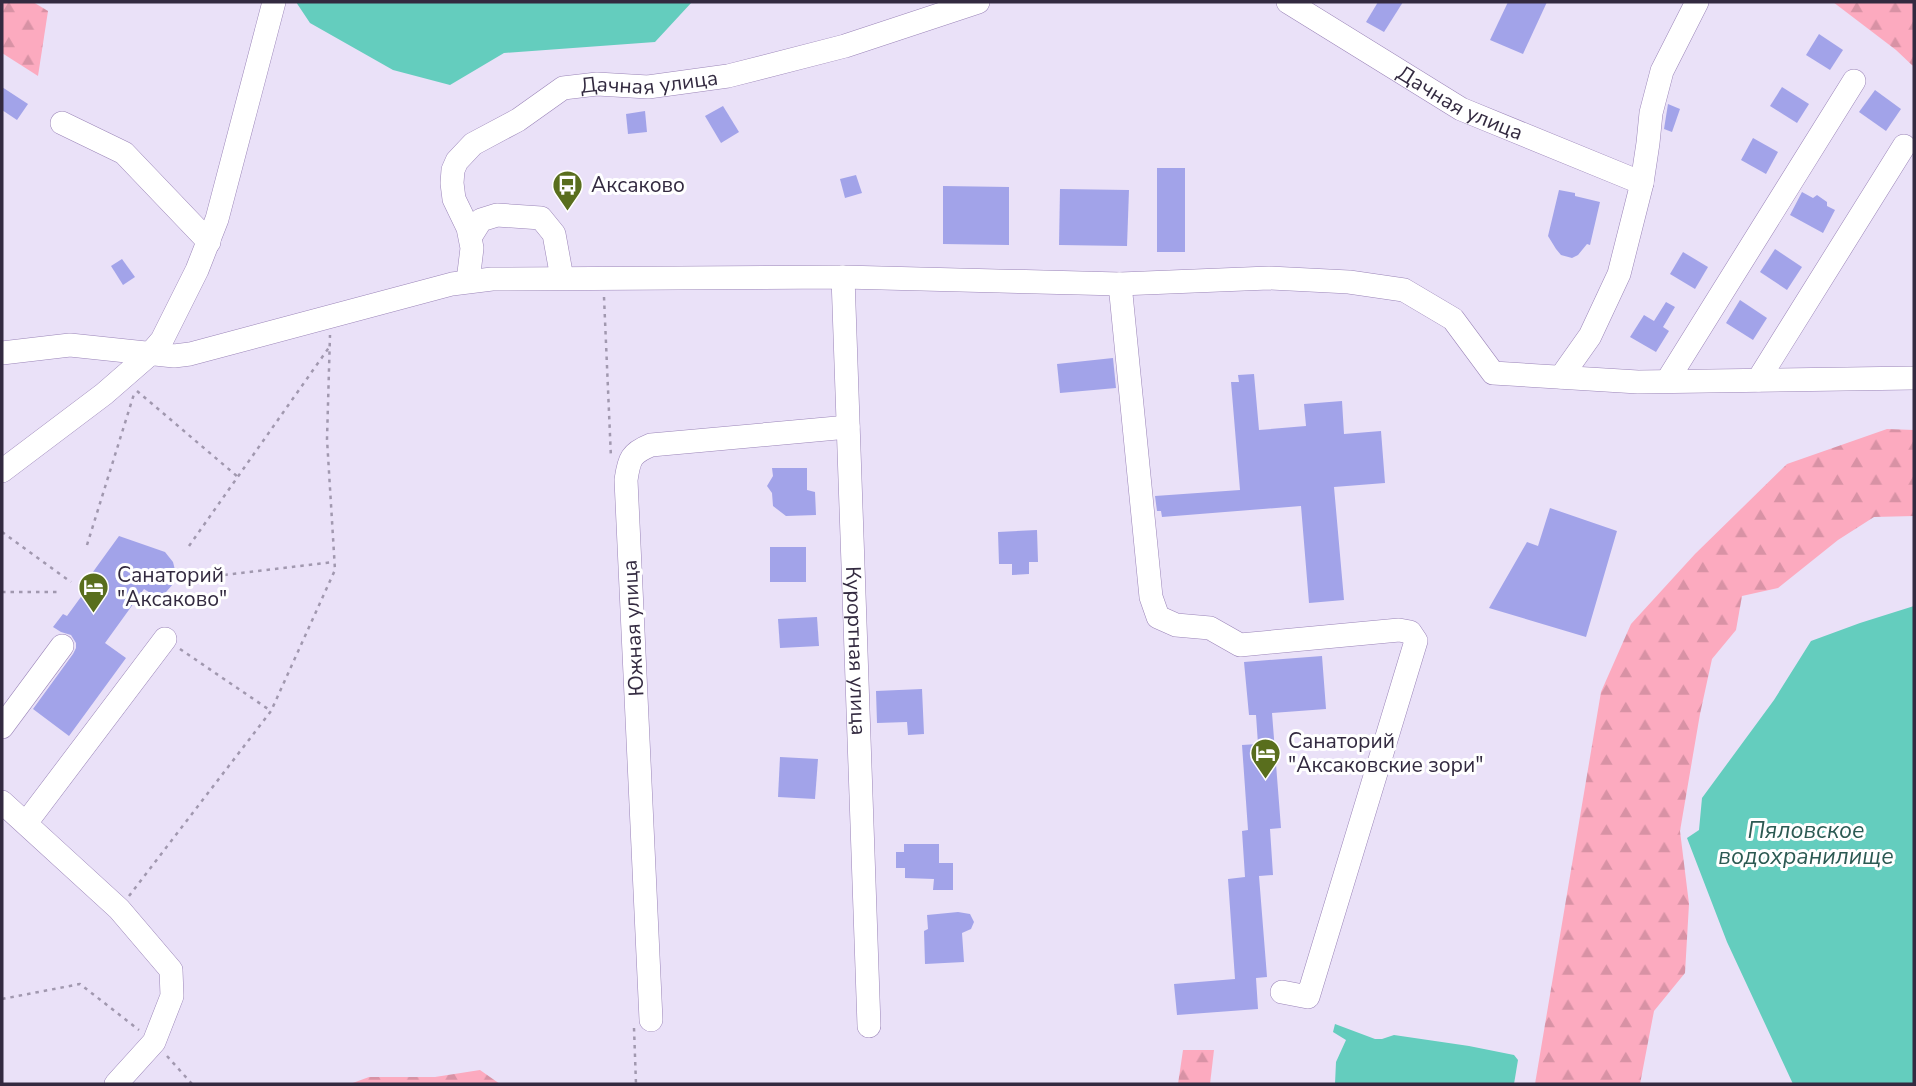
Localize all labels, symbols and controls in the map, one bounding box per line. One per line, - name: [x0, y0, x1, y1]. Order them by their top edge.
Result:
- street label: Дачная улица: [1392, 59, 1527, 147]
- street label: Дачная улица: [579, 64, 720, 102]
- bus stop icon: Аксаково: [551, 168, 585, 212]
- place label: Аксаково: [591, 171, 685, 199]
- street label: Южная улица: [615, 559, 651, 697]
- place label: Санаторий "Аксаково": [117, 561, 227, 613]
- street label: Курортная улица: [839, 566, 873, 736]
- hotel icon: Санаторий "Аксаково": [77, 570, 111, 614]
- place label: Санаторий "Аксаковские зори": [1288, 727, 1484, 779]
- hotel icon: Санаторий "Аксаковские зори": [1248, 736, 1282, 780]
- water label: Пяловское водохранилище: [1718, 815, 1894, 872]

